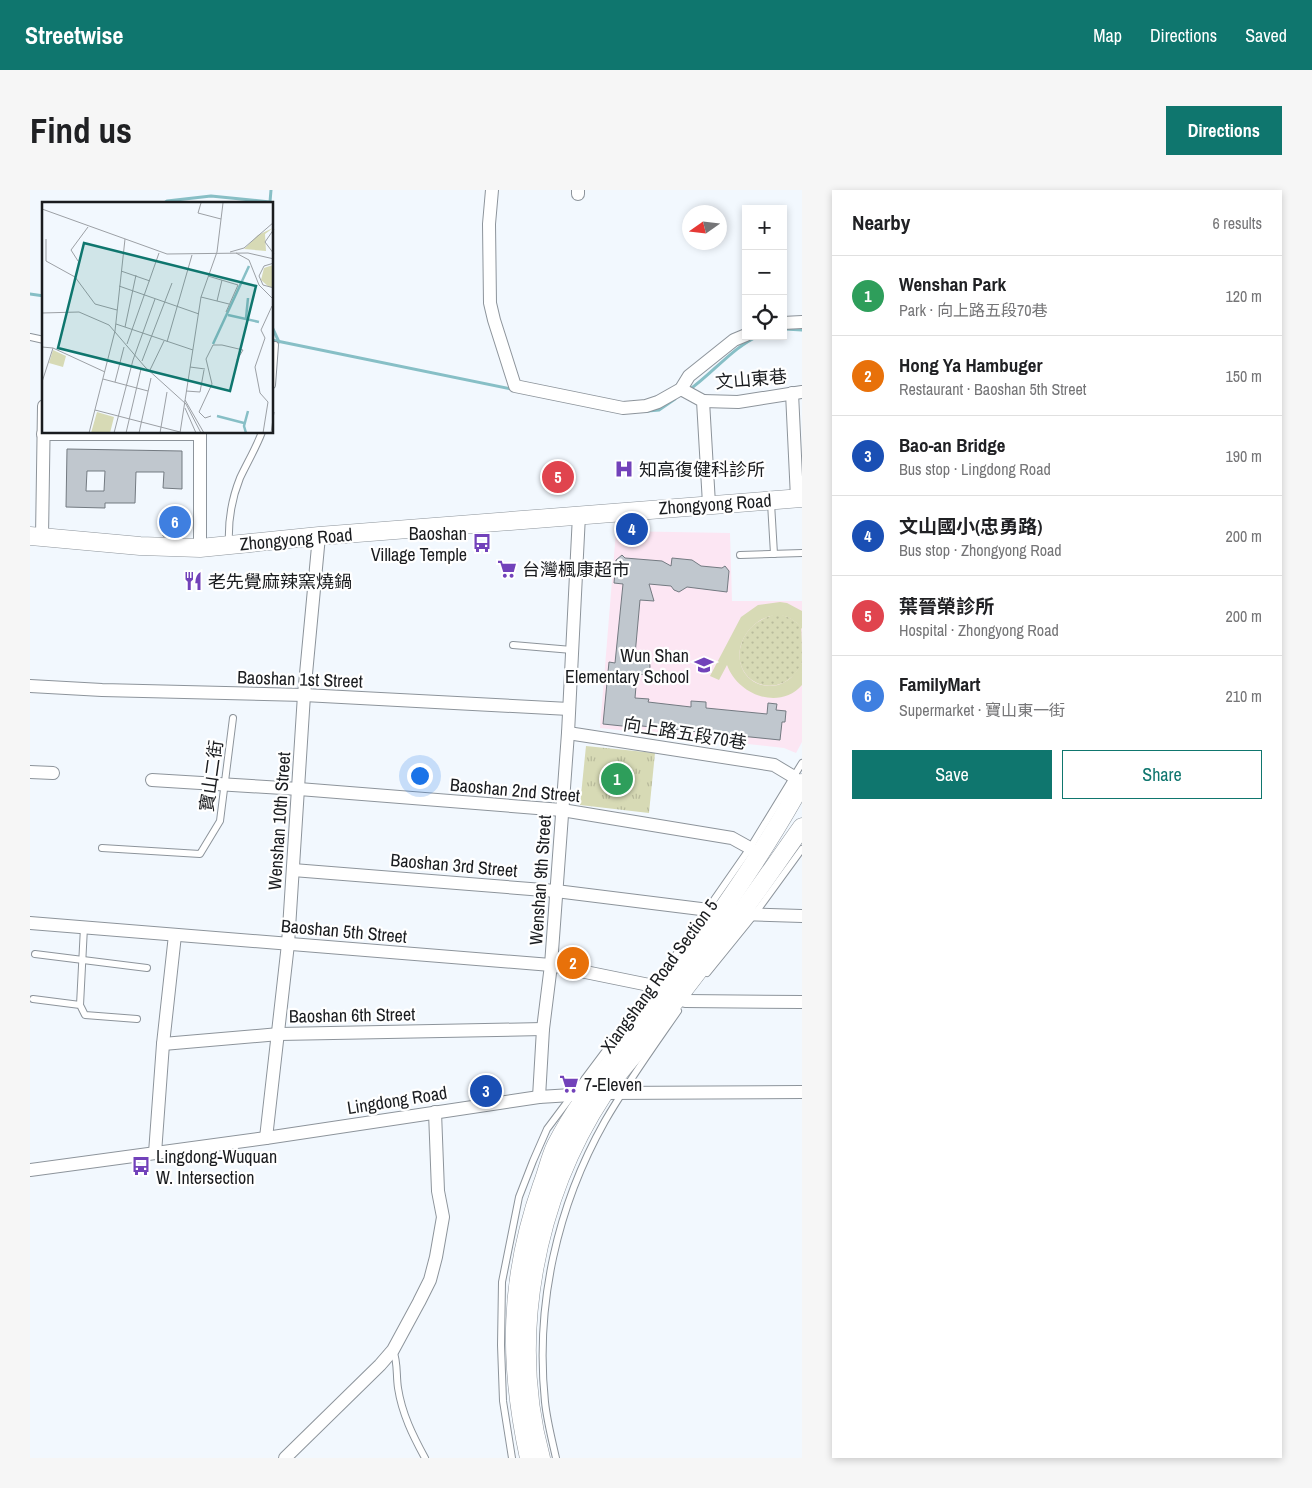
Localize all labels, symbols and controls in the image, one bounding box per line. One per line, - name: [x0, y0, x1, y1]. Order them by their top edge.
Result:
- text: Streetwise: [25, 19, 123, 51]
- text: Map: [1093, 23, 1122, 48]
- text: Directions: [1150, 23, 1217, 48]
- text: Saved: [1245, 23, 1287, 48]
- button: Directions: [1166, 106, 1282, 155]
- text: Find us: [30, 107, 132, 154]
- inset map: [42, 202, 274, 434]
- north arrow: [682, 205, 727, 250]
- map controls: [742, 205, 787, 340]
- button: +: [742, 205, 787, 250]
- text: Nearby: [852, 208, 910, 237]
- text: 6 results: [1212, 212, 1262, 234]
- button: −: [742, 250, 787, 295]
- text: Wenshan Park: [899, 271, 1006, 297]
- text: 1: [864, 285, 872, 307]
- text: 120 m: [1226, 285, 1262, 307]
- button: locate: [742, 295, 787, 340]
- text: Park · 向上路五段70巷: [899, 299, 1048, 321]
- text: Hong Ya Hambuger: [899, 352, 1042, 378]
- street label: 文山東巷: [714, 363, 788, 395]
- text: 2: [864, 365, 872, 387]
- text: 150 m: [1226, 365, 1262, 387]
- text: Restaurant · Baoshan 5th Street: [899, 378, 1086, 400]
- text: Bao-an Bridge: [899, 432, 1005, 458]
- text: 3: [864, 445, 872, 467]
- text: 190 m: [1226, 445, 1262, 467]
- place label: 知高復健科診所: [639, 457, 765, 482]
- pin: 5: [542, 458, 574, 496]
- hospital icon: 知高復健科診所: [613, 458, 635, 480]
- text: Bus stop · Lingdong Road: [899, 458, 1051, 480]
- street label: Zhongyong Road: [658, 488, 772, 520]
- pin: 6: [159, 503, 191, 541]
- pin: 4: [616, 510, 648, 548]
- text: 文山國小(忠勇路): [899, 513, 1042, 539]
- place label: Baoshan Village Temple: [371, 521, 467, 567]
- street label: Zhongyong Road: [239, 522, 353, 556]
- text: 4: [864, 525, 872, 547]
- text: 200 m: [1226, 525, 1262, 547]
- bus stop icon: Baoshan Village Temple: [471, 532, 493, 554]
- text: Bus stop · Zhongyong Road: [899, 539, 1062, 561]
- place label: 台灣楓康超市: [522, 557, 630, 582]
- supermarket icon: 台灣楓康超市: [496, 558, 518, 580]
- place label: 老先覺麻辣窯燒鍋: [208, 569, 352, 594]
- restaurant icon: 老先覺麻辣窯燒鍋: [182, 570, 204, 592]
- text: 葉晉榮診所: [899, 593, 994, 619]
- text: 5: [864, 605, 872, 627]
- text: 200 m: [1226, 605, 1262, 627]
- text: Hospital · Zhongyong Road: [899, 619, 1059, 641]
- place label: Wun Shan Elementary School: [565, 643, 689, 689]
- school or university icon: Wun Shan Elementary School: [693, 654, 715, 676]
- street label: Baoshan 1st Street: [237, 664, 363, 694]
- text: FamilyMart: [899, 671, 981, 697]
- text: 6: [864, 685, 872, 707]
- text: 210 m: [1226, 685, 1262, 707]
- text: Supermarket · 寶山東一街: [899, 699, 1065, 721]
- street label: 向上路五段70巷: [622, 711, 748, 755]
- street label: 寶山二街: [194, 739, 228, 813]
- button: Save: [852, 750, 1052, 799]
- button: Share: [1062, 750, 1262, 799]
- street label: Wenshan 10th Street: [262, 751, 296, 891]
- pin: 1: [601, 760, 633, 798]
- your location: [407, 763, 433, 789]
- street label: Baoshan 2nd Street: [449, 772, 581, 808]
- street label: Wenshan 9th Street: [523, 814, 557, 946]
- street label: Baoshan 3rd Street: [390, 847, 518, 883]
- street label: Xiangshang Road Section 5: [595, 894, 723, 1058]
- street label: Baoshan 5th Street: [280, 913, 408, 949]
- pin: 2: [557, 944, 589, 982]
- street label: Baoshan 6th Street: [289, 1001, 415, 1029]
- pin: 3: [470, 1072, 502, 1110]
- place label: 7-Eleven: [584, 1072, 642, 1097]
- supermarket icon: 7-Eleven: [558, 1073, 580, 1095]
- street label: Lingdong Road: [345, 1080, 449, 1120]
- place label: Lingdong-Wuquan W. Intersection: [156, 1144, 277, 1190]
- bus stop icon: Lingdong-Wuquan W. Intersection: [130, 1155, 152, 1177]

